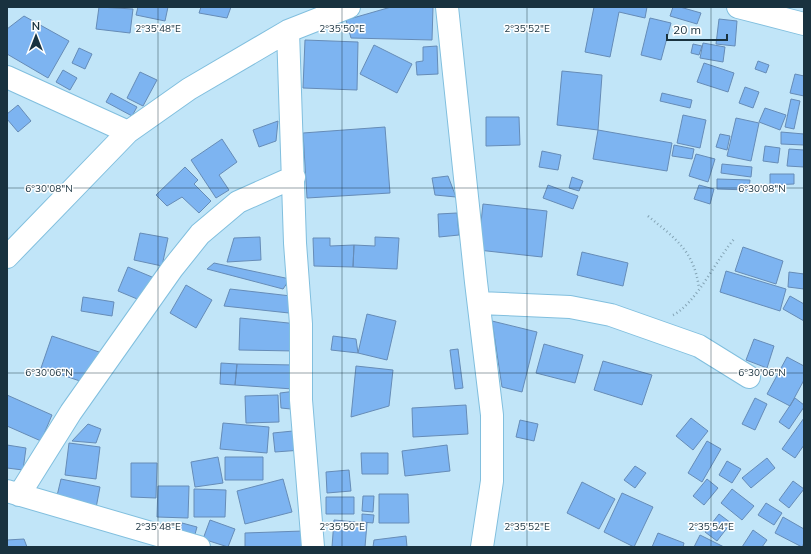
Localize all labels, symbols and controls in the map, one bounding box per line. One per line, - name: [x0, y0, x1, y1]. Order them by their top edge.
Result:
- north arrow: [16, 16, 56, 56]
- scale bar: [667, 16, 727, 42]
- text: N: [32, 19, 40, 33]
- text: 2°35'48"E: [135, 22, 181, 35]
- text: 2°35'50"E: [319, 22, 365, 35]
- text: 2°35'52"E: [504, 22, 550, 35]
- text: 20 m: [673, 22, 701, 37]
- text: 6°30'08"N: [25, 182, 73, 195]
- text: 6°30'08"N: [738, 182, 786, 195]
- text: 6°30'06"N: [25, 366, 73, 379]
- text: 6°30'06"N: [738, 366, 786, 379]
- text: 2°35'48"E: [135, 520, 181, 533]
- text: 2°35'50"E: [319, 520, 365, 533]
- text: 2°35'52"E: [504, 520, 550, 533]
- text: 2°35'54"E: [688, 520, 734, 533]

